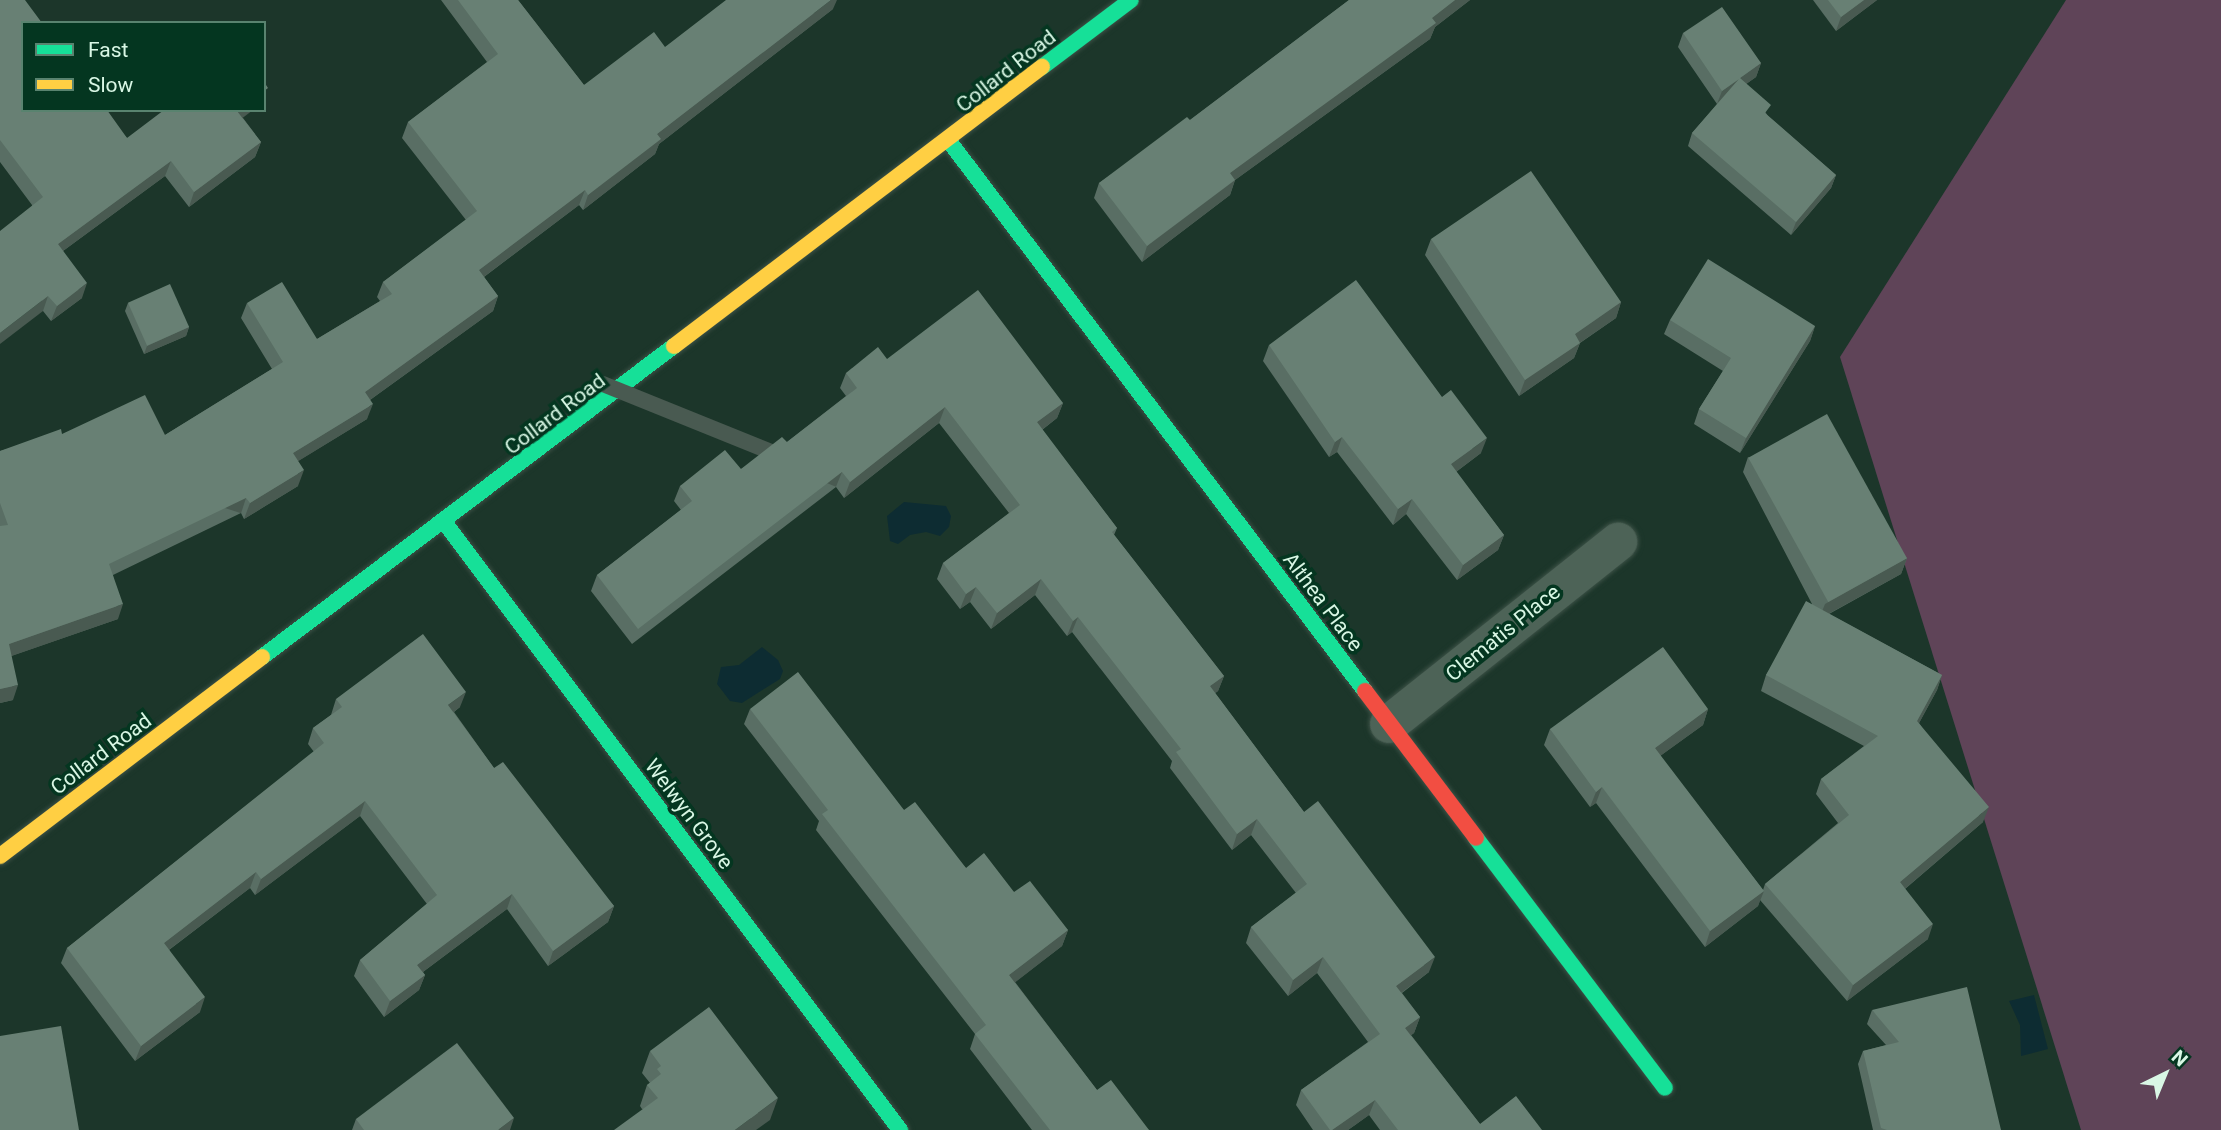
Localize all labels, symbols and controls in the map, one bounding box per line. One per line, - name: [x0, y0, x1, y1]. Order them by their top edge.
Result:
- legend: [21, 21, 266, 112]
- street label: Collard Road: [951, 24, 1061, 118]
- text: Fast: [88, 38, 128, 62]
- text: Slow: [88, 73, 133, 97]
- street label: Collard Road: [500, 368, 610, 460]
- street label: Althea Place: [1278, 548, 1368, 656]
- street label: Clematis Place: [1441, 579, 1565, 687]
- street label: Collard Road: [46, 708, 156, 800]
- street label: Welwyn Grove: [639, 754, 739, 874]
- north arrow: [2130, 1039, 2200, 1109]
- text: N: [2167, 1045, 2192, 1071]

